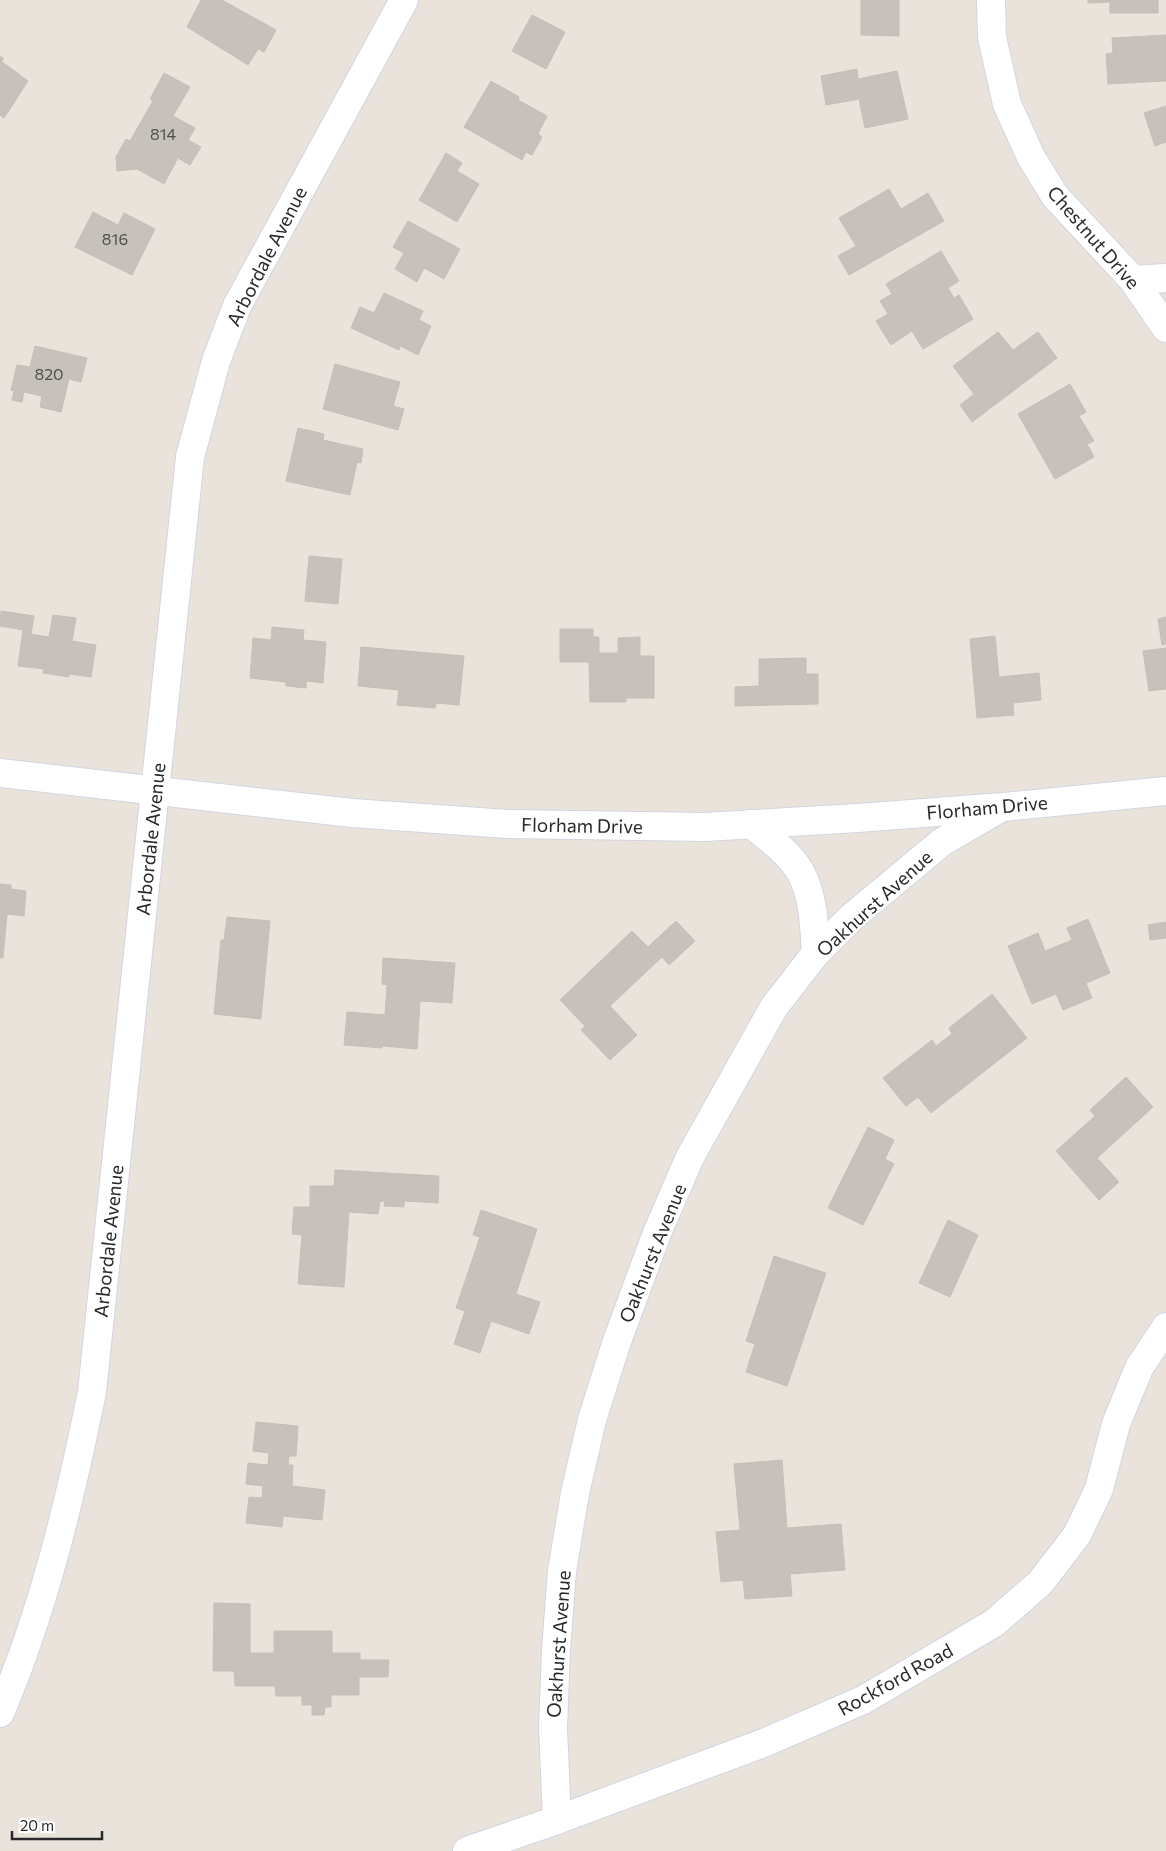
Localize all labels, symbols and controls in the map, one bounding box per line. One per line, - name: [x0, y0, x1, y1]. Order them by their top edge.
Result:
- house number: 814: [150, 124, 176, 143]
- street label: Chestnut Drive: [1043, 181, 1145, 293]
- street label: Arbordale Avenue: [221, 182, 311, 330]
- house number: 816: [102, 229, 128, 248]
- house number: 820: [35, 364, 63, 383]
- street label: Arbordale Avenue: [131, 762, 169, 916]
- street label: Florham Drive: [925, 790, 1049, 824]
- street label: Florham Drive: [521, 812, 643, 838]
- street label: Oakhurst Avenue: [811, 845, 937, 961]
- street label: Arbordale Avenue: [89, 1164, 127, 1318]
- street label: Oakhurst Avenue: [614, 1180, 690, 1326]
- street label: Oakhurst Avenue: [541, 1569, 575, 1719]
- street label: Rockford Road: [834, 1638, 956, 1720]
- scale bar: [12, 1808, 102, 1840]
- text: 20 m: [20, 1816, 54, 1834]

